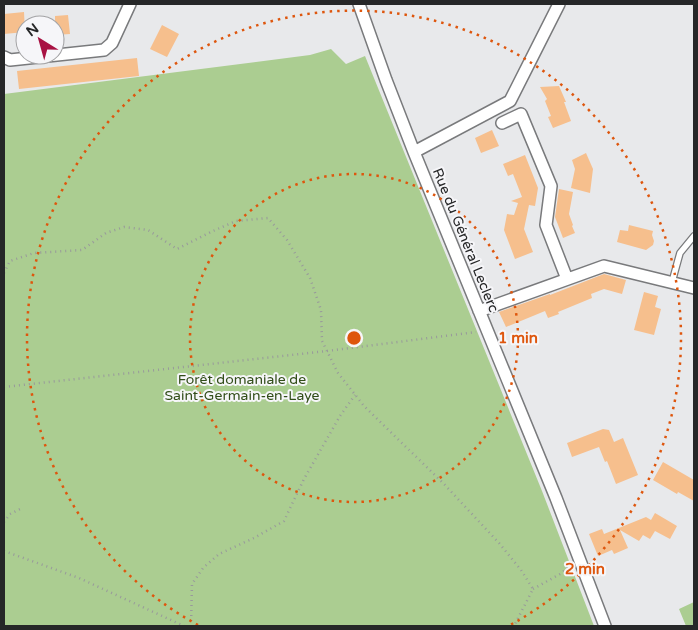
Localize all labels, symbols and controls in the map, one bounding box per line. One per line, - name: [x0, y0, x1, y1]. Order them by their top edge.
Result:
- north arrow: [15, 15, 65, 65]
- text: N: [23, 20, 42, 40]
- street label: Rue du Général Leclerc: [429, 166, 502, 315]
- centre of rings: [345, 329, 363, 347]
- text: 1 min: [498, 329, 538, 347]
- park label: Forêt domaniale de Saint-Germain-en-Laye: [164, 371, 320, 404]
- text: 2 min: [565, 560, 605, 578]

